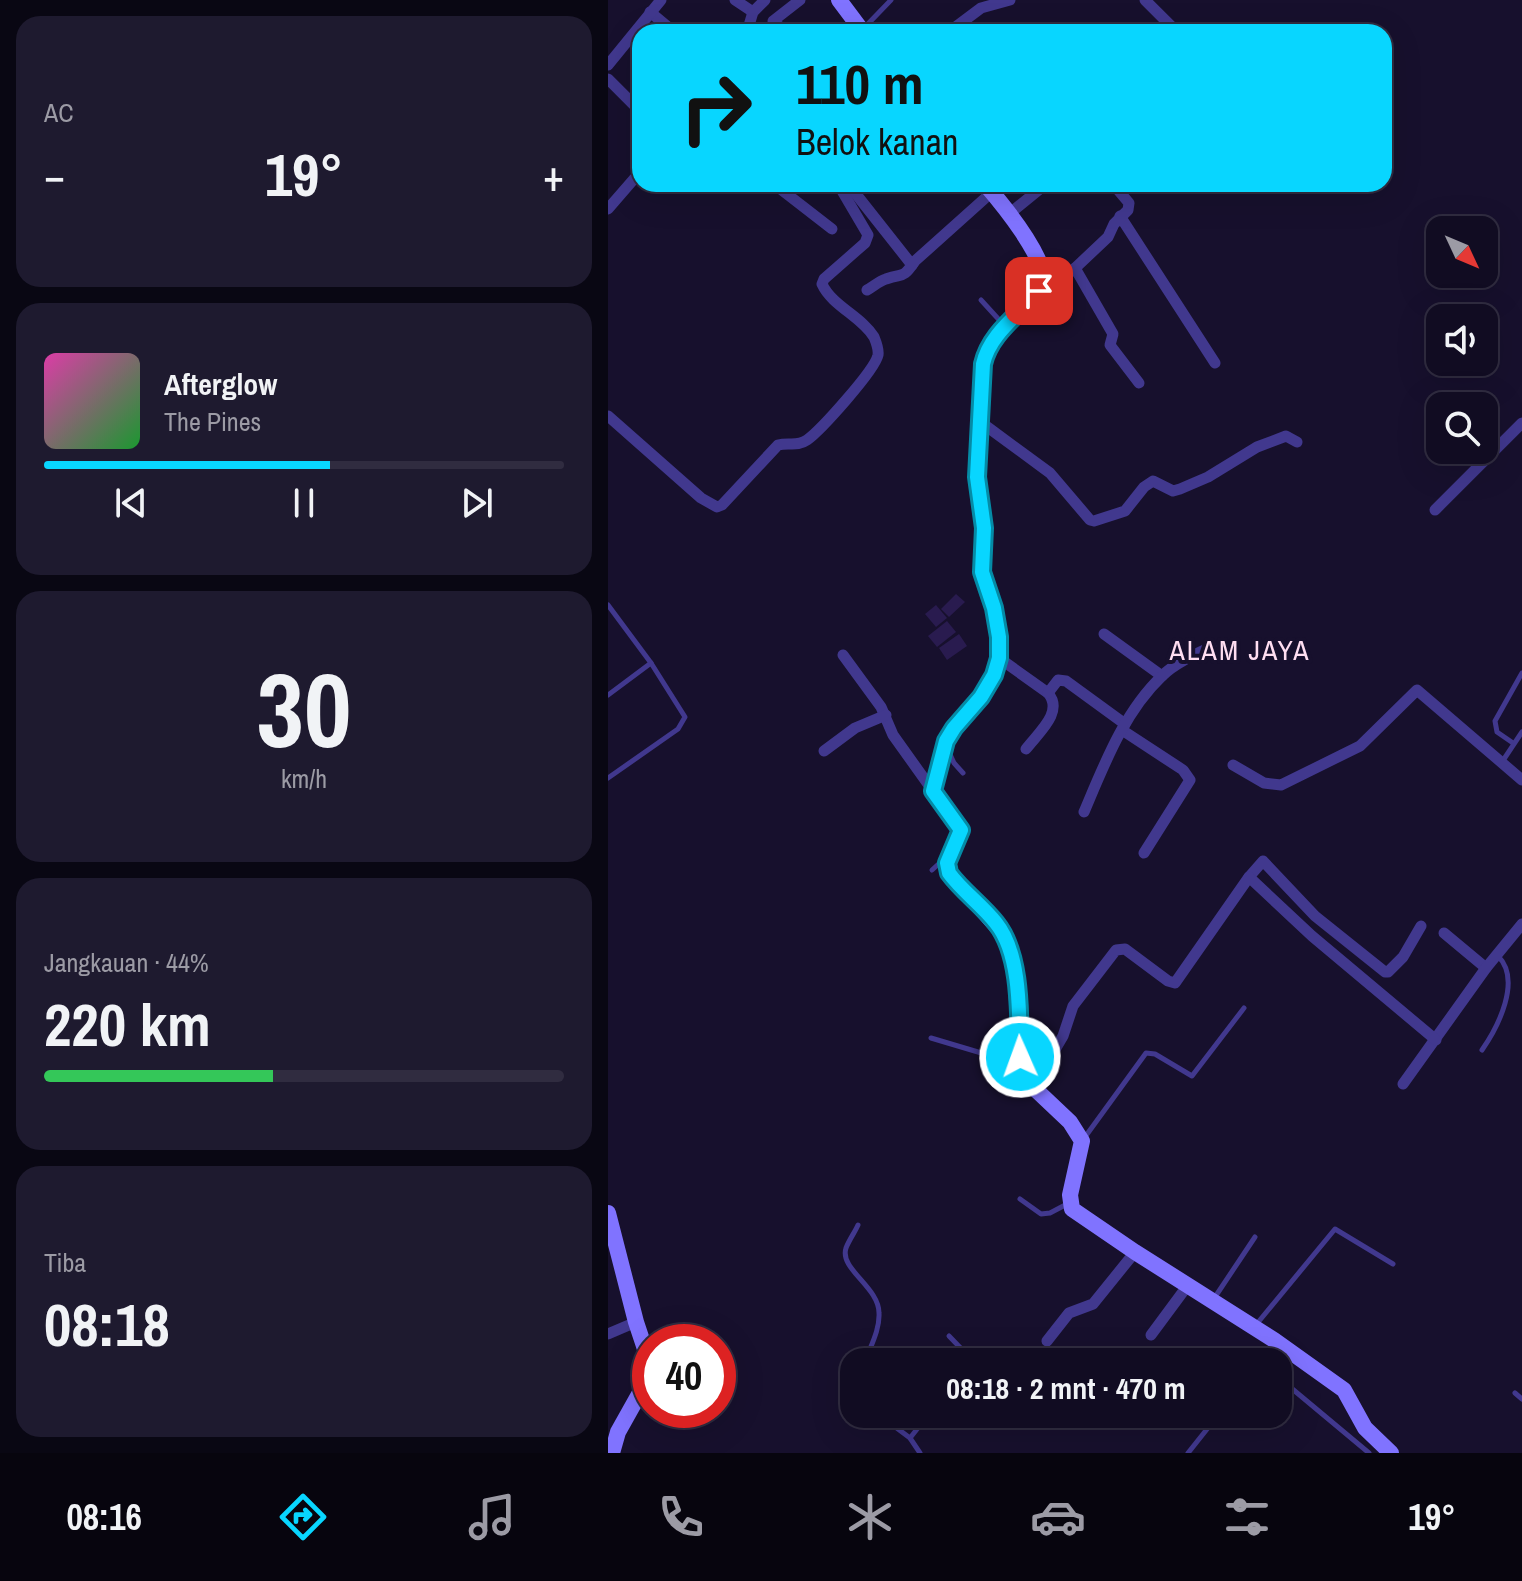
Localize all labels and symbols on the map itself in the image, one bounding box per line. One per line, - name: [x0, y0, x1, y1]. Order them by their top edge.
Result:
- north arrow: [1426, 216, 1498, 288]
- pin: [1005, 257, 1073, 325]
- district label: ALAM JAYA: [1169, 631, 1310, 669]
- position arrow: [978, 1015, 1062, 1099]
- speed limit sign: 40: [632, 1324, 736, 1428]

